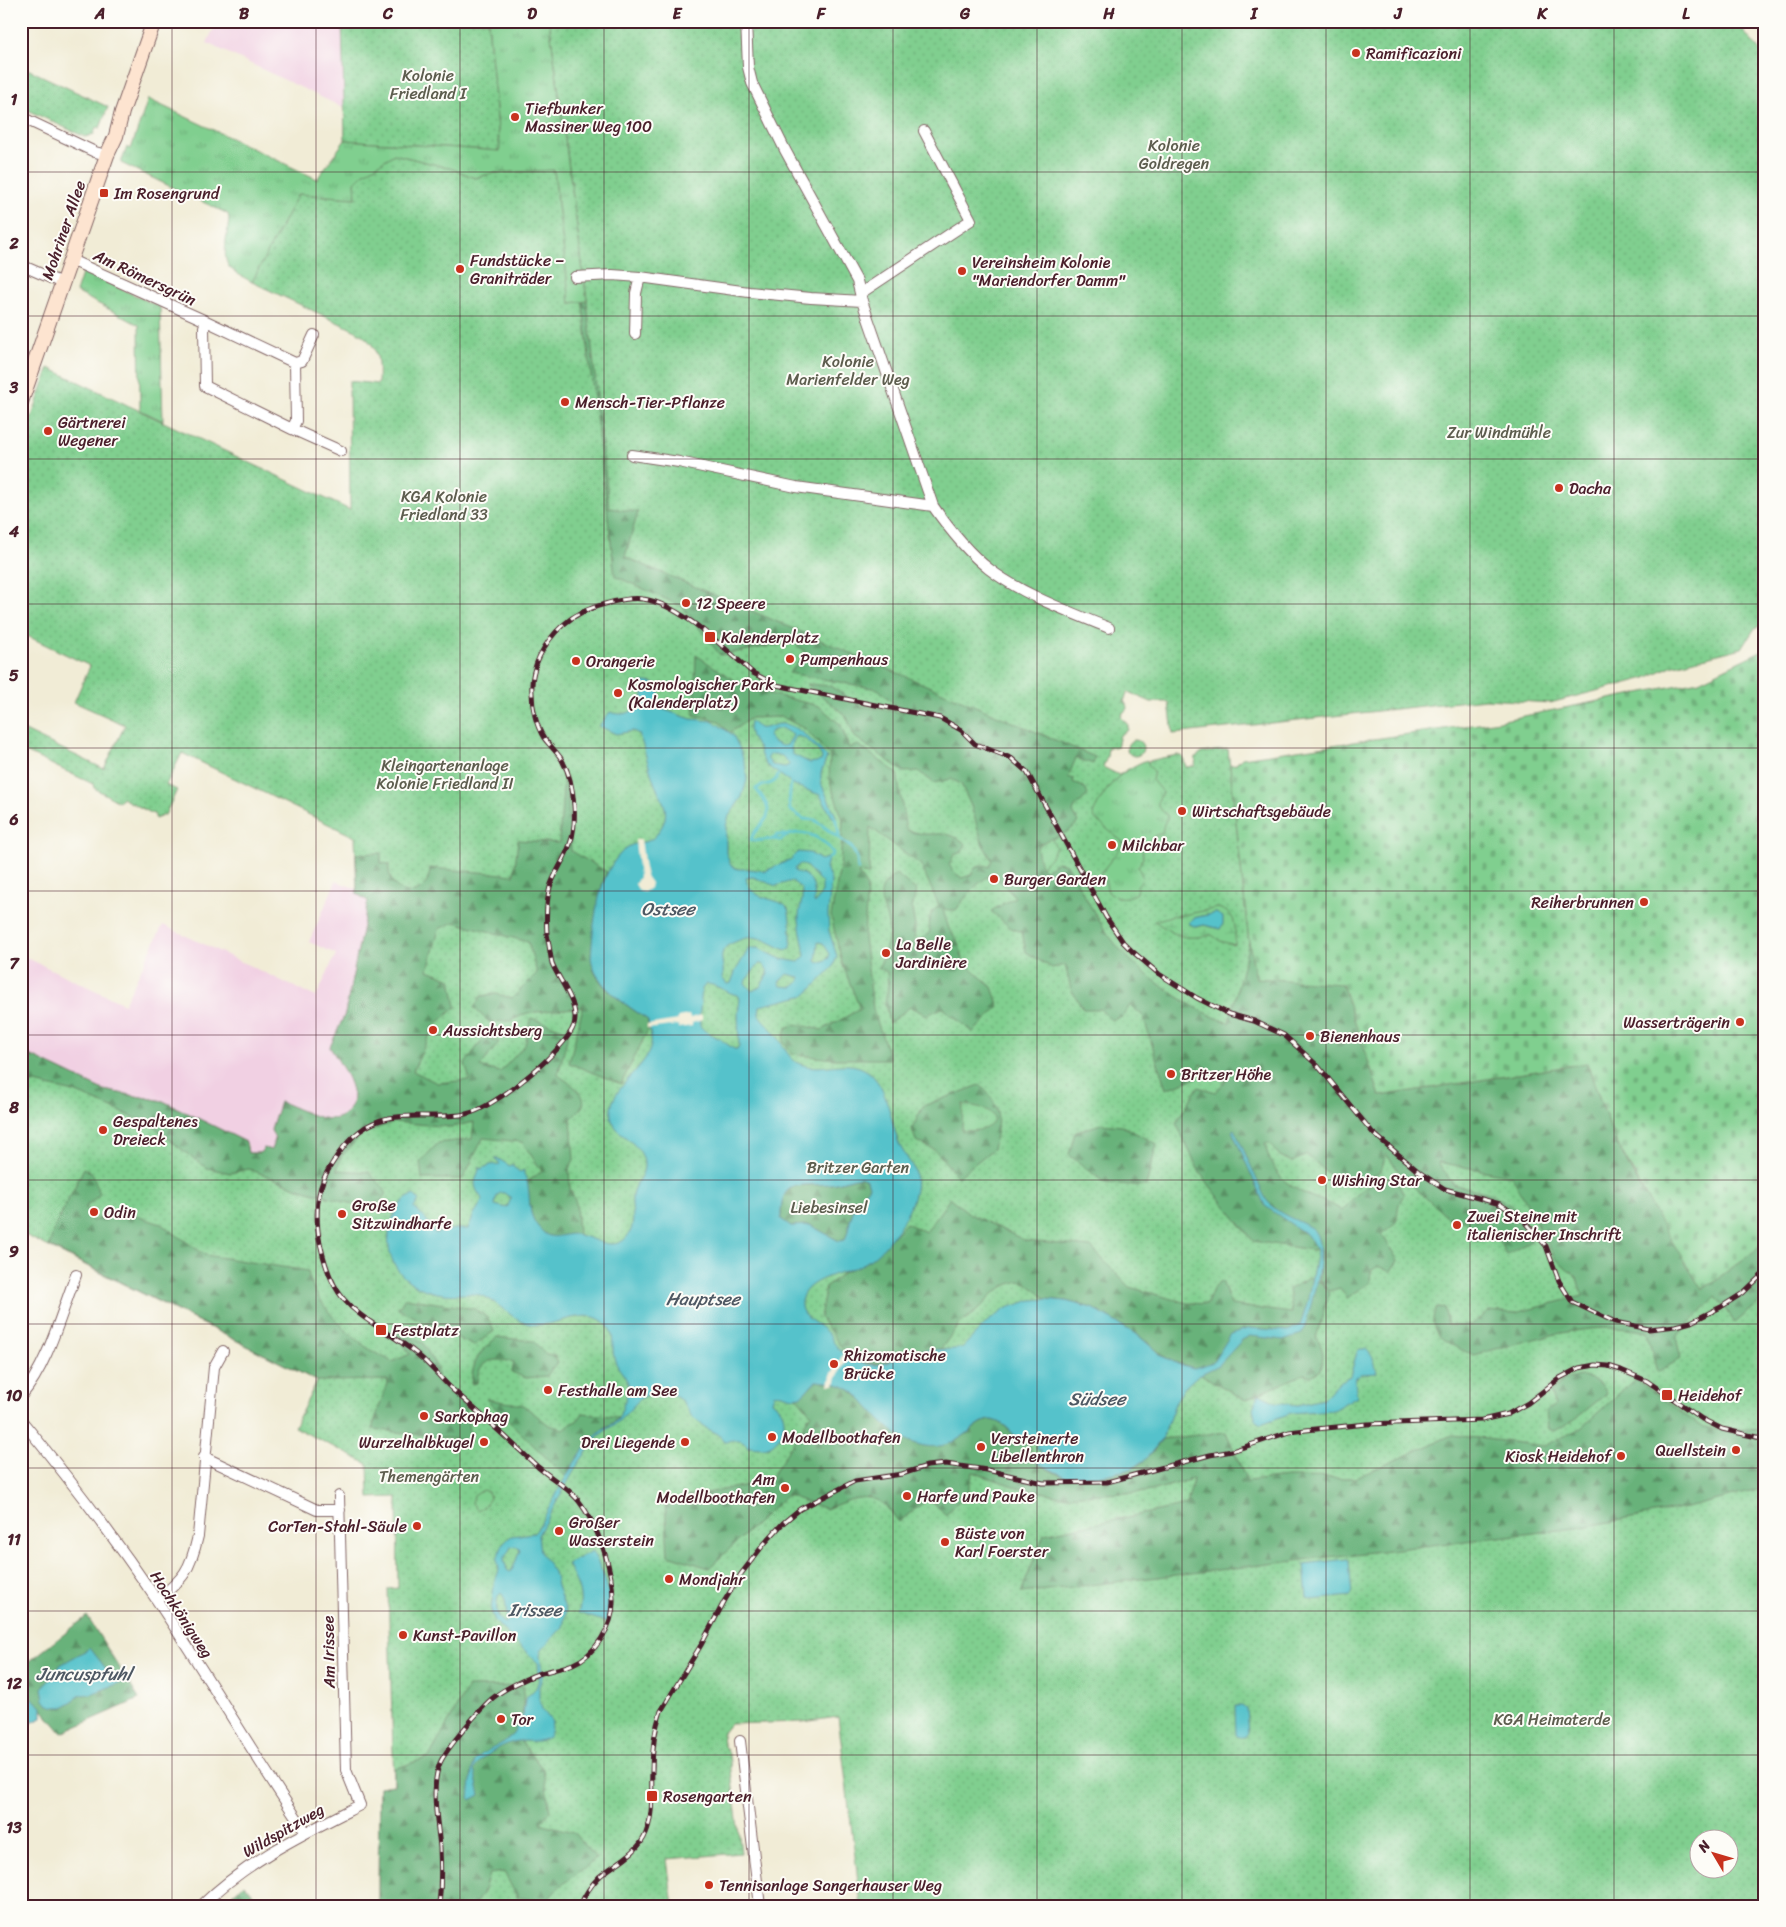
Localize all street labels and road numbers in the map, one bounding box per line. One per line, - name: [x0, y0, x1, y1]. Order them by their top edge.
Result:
- street label: Mohriner Allee: [33, 176, 94, 284]
- street label: Am Römersgrün: [87, 240, 202, 314]
- street label: Hochkönigweg: [142, 1564, 221, 1664]
- street label: Am Irissee: [313, 1615, 344, 1690]
- street label: Wildspitzweg: [237, 1795, 330, 1866]

